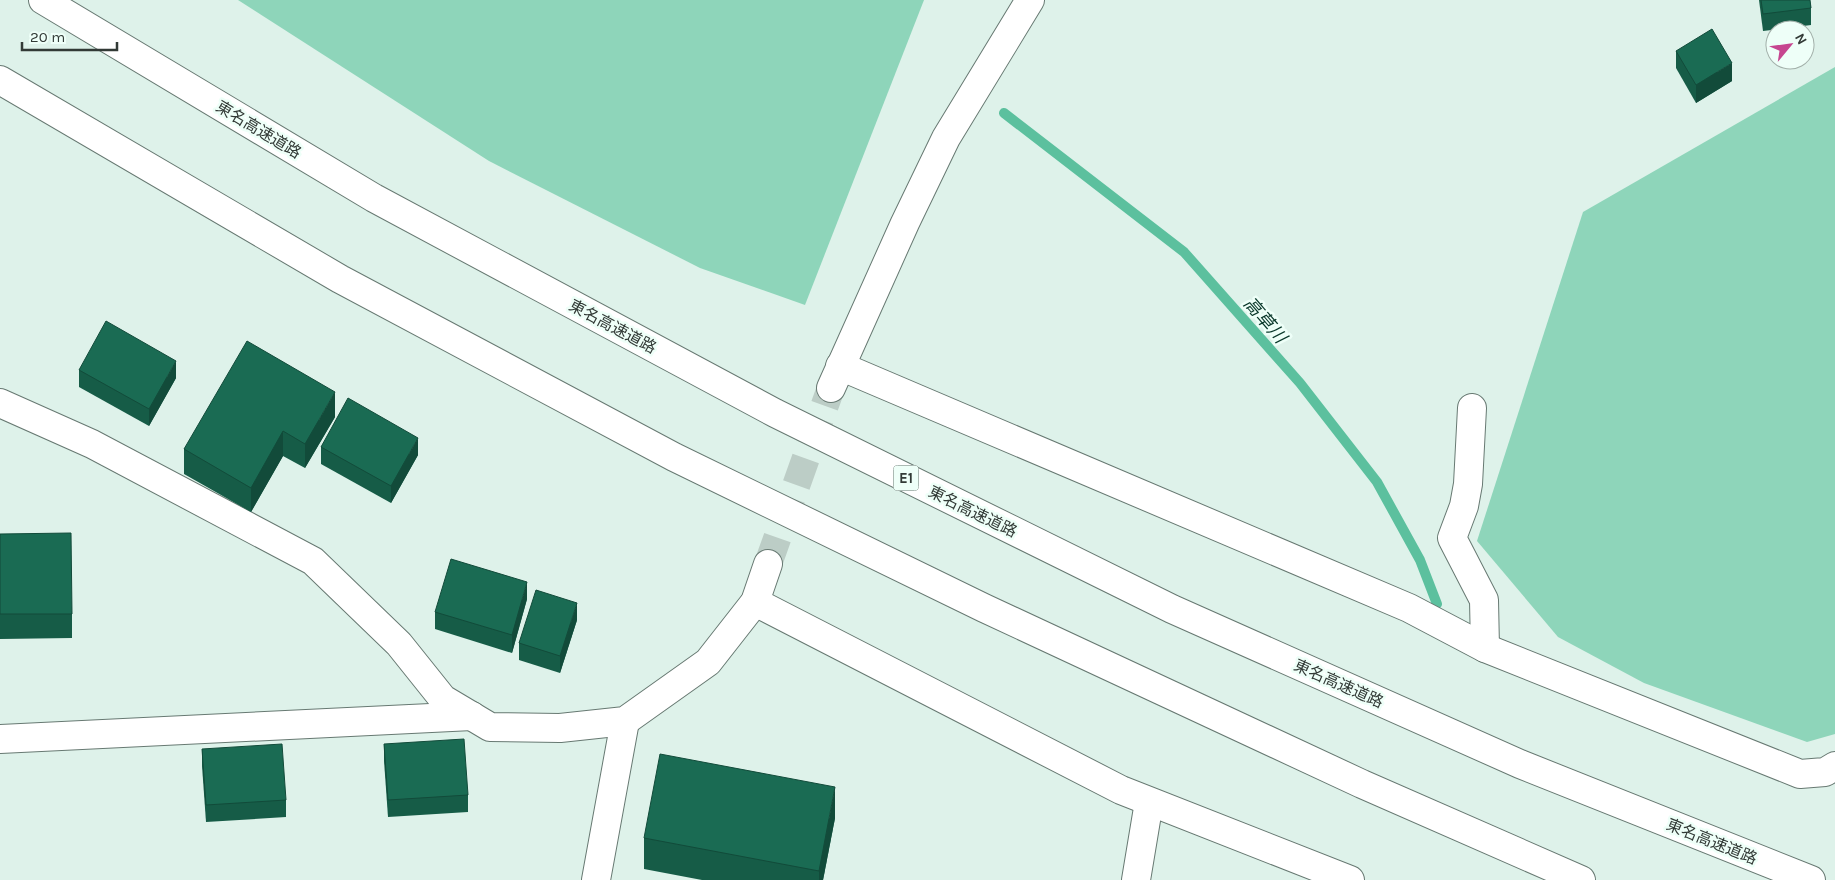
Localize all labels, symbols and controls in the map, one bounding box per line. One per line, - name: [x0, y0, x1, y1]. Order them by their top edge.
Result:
- scale bar: [22, 20, 118, 52]
- north arrow: [1765, 20, 1815, 70]
- text: 20 m: [30, 28, 65, 46]
- text: N: [1791, 30, 1811, 47]
- street label: 東名高速道路: [213, 97, 305, 162]
- water label: 高草川: [1239, 292, 1292, 349]
- street label: 東名高速道路: [566, 296, 660, 357]
- road number: E1: [894, 466, 918, 490]
- street label: 東名高速道路: [925, 482, 1020, 541]
- street label: 東名高速道路: [1291, 655, 1387, 712]
- street label: 東名高速道路: [1664, 815, 1760, 868]

